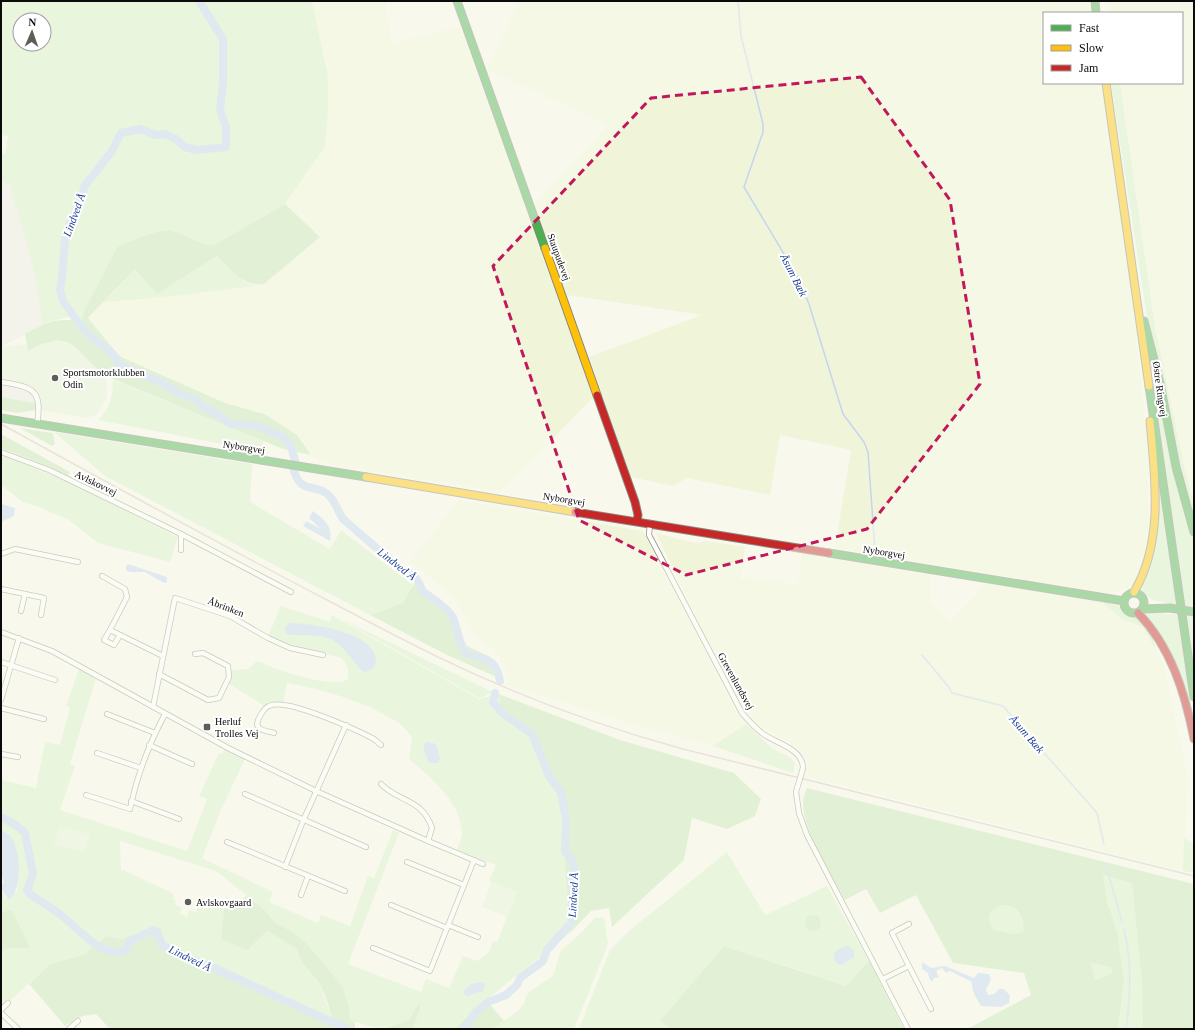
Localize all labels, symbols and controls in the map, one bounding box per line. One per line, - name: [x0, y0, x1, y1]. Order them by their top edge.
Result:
- north arrow: [12, 12, 52, 52]
- legend: [1043, 12, 1183, 84]
- text: N: [28, 16, 37, 28]
- text: Fast: [1079, 21, 1100, 35]
- text: Slow: [1079, 41, 1104, 55]
- text: Jam: [1079, 61, 1099, 75]
- water label: Lindved Å: [60, 192, 87, 239]
- street label: Staupudevej: [545, 232, 573, 282]
- water label: Åsum Bæk: [778, 251, 810, 299]
- street label: Østre Ringvej: [1151, 361, 1169, 417]
- place label: Sportsmotorklubben Odin: [63, 367, 145, 390]
- marker: Sportsmotorklubben Odin: [50, 373, 60, 383]
- street label: Nyborgvej: [222, 438, 266, 456]
- street label: Avlskovvej: [73, 468, 119, 498]
- street label: Nyborgvej: [542, 490, 586, 508]
- street label: Nyborgvej: [862, 543, 906, 561]
- water label: Lindved Å: [375, 545, 419, 583]
- street label: Åbrinken: [206, 595, 246, 619]
- street label: Grevenlundsvej: [716, 651, 756, 711]
- water label: Åsum Bæk: [1007, 712, 1047, 756]
- place label: Herluf Trolles Vej: [215, 716, 259, 739]
- marker: Herluf Trolles Vej: [202, 722, 212, 732]
- water label: Lindved Å: [566, 872, 580, 919]
- marker: Avlskovgaard: [183, 897, 193, 907]
- place label: Avlskovgaard: [196, 897, 251, 908]
- water label: Lindved Å: [166, 942, 213, 973]

